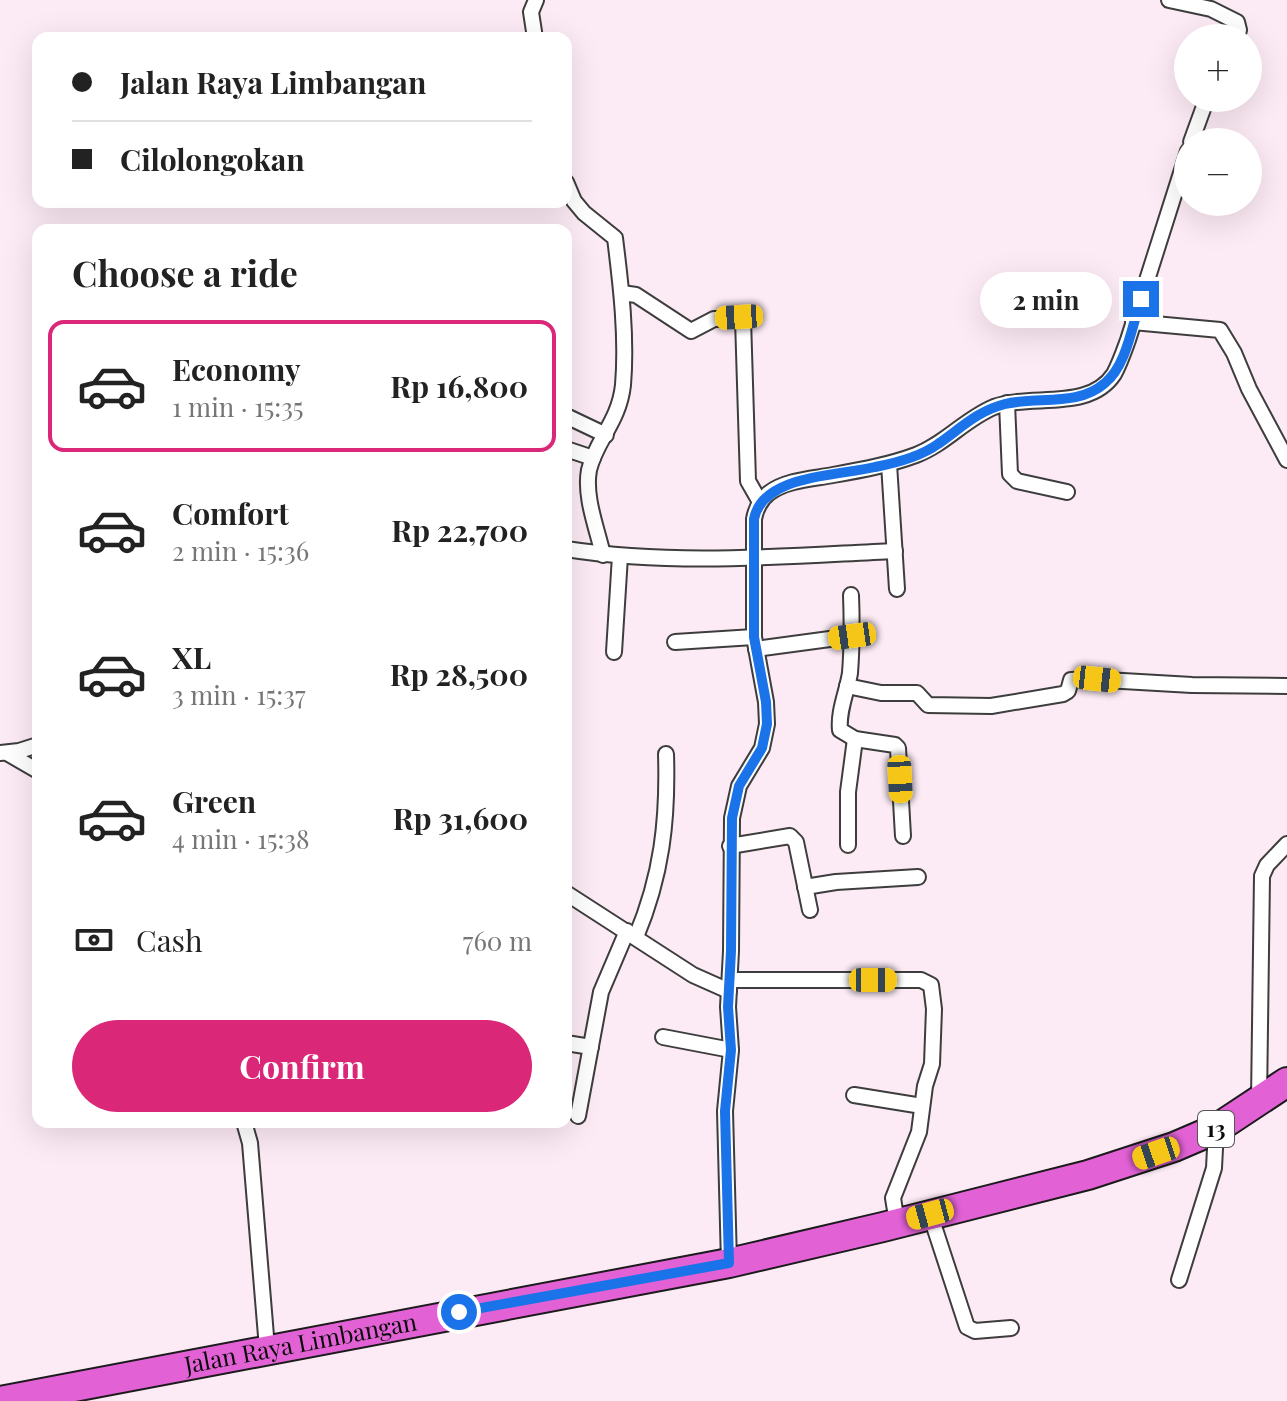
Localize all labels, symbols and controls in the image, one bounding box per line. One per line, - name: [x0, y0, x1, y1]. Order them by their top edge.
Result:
- map controls: [1174, 24, 1262, 216]
- button: +: [1174, 24, 1262, 112]
- text: Jalan Raya Limbangan: [120, 62, 426, 102]
- button: −: [1174, 128, 1262, 216]
- text: Cilolongokan: [120, 139, 305, 179]
- text: Choose a ride: [72, 248, 298, 296]
- callout: 2 min: [981, 271, 1113, 327]
- route end: [1123, 281, 1159, 317]
- text: 2 min: [1012, 282, 1080, 317]
- car: [714, 304, 764, 330]
- text: Economy: [172, 349, 301, 389]
- icon: car: [76, 350, 148, 422]
- text: Rp 16,800: [390, 366, 528, 406]
- text: 1 min · 15:35: [172, 389, 304, 424]
- text: Comfort: [172, 493, 289, 533]
- icon: car: [76, 494, 148, 566]
- text: Rp 22,700: [391, 510, 528, 550]
- text: 2 min · 15:36: [172, 533, 309, 568]
- car: [827, 621, 877, 651]
- text: XL: [172, 637, 211, 677]
- icon: car: [76, 638, 148, 710]
- text: Rp 28,500: [390, 654, 528, 694]
- car: [1072, 665, 1122, 693]
- text: 3 min · 15:37: [172, 677, 306, 712]
- car: [887, 754, 913, 804]
- text: Green: [172, 781, 256, 821]
- icon: car: [76, 782, 148, 854]
- text: Rp 31,600: [393, 798, 528, 838]
- text: 4 min · 15:38: [172, 821, 310, 856]
- icon: cash: [72, 918, 116, 962]
- text: Cash: [136, 920, 203, 960]
- text: 760 m: [463, 923, 532, 958]
- car: [849, 968, 897, 992]
- button: Confirm: [72, 1020, 532, 1112]
- road number: 13: [1198, 1111, 1234, 1147]
- car: [1129, 1134, 1183, 1172]
- car: [904, 1196, 956, 1232]
- route start: [441, 1294, 477, 1330]
- street label: Jalan Raya Limbangan: [180, 1304, 419, 1380]

